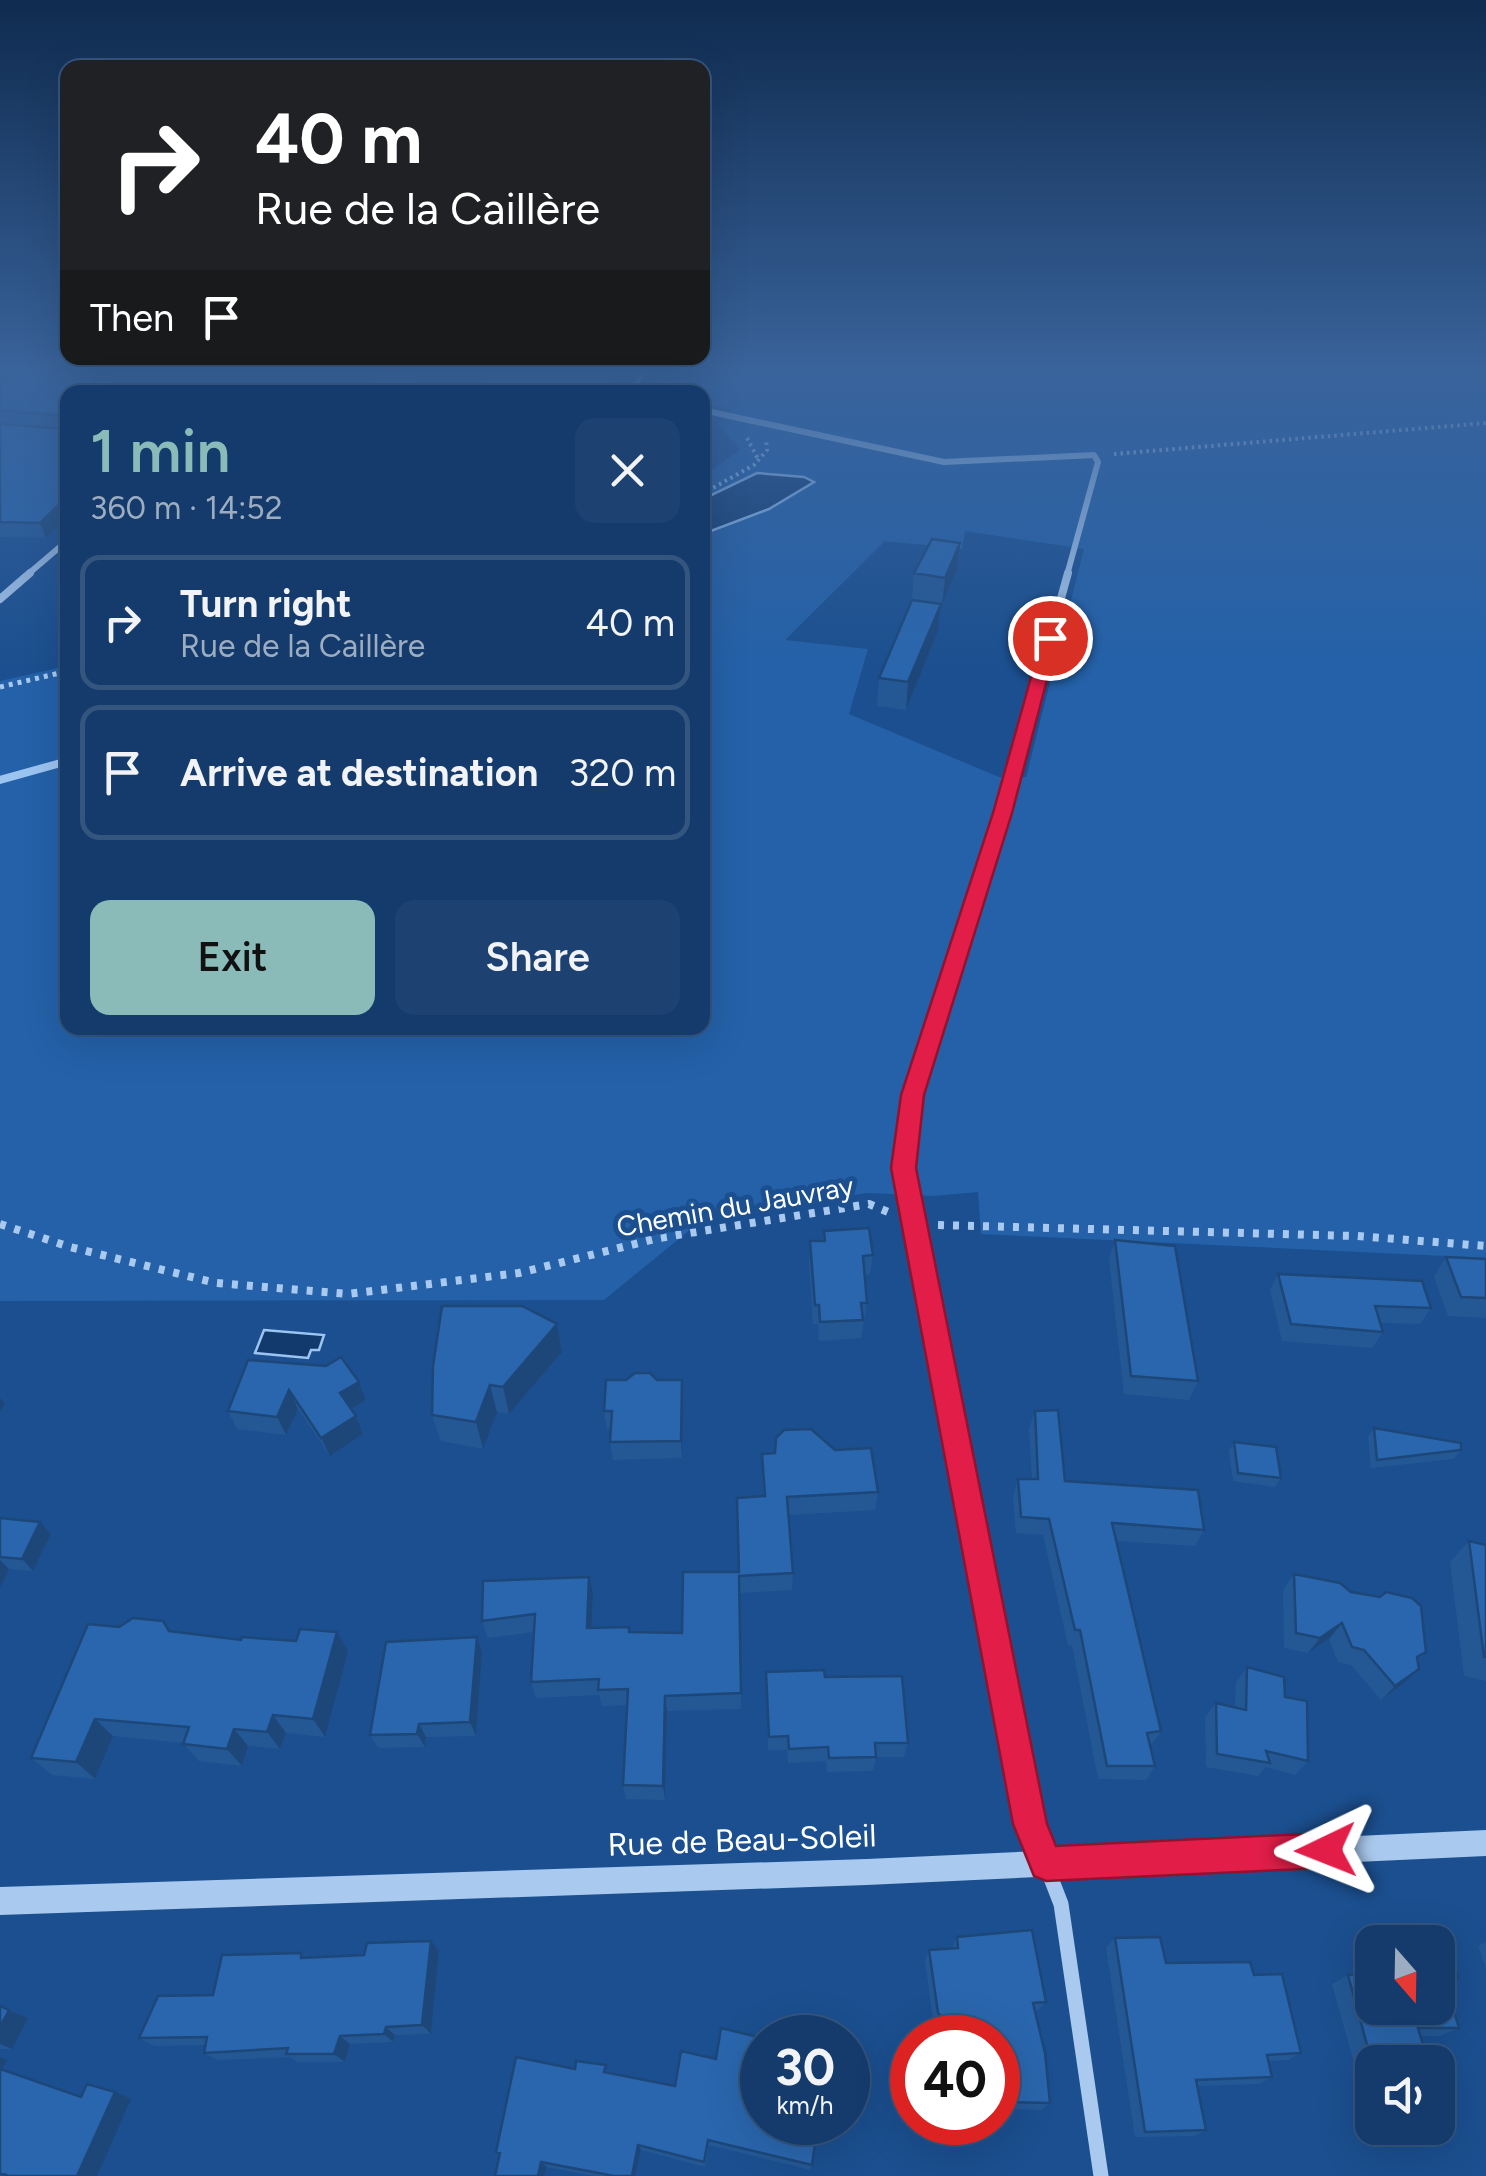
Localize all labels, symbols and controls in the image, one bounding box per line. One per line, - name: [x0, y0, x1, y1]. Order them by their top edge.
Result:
- text: 40 m: [255, 96, 422, 181]
- icon: right: [90, 100, 220, 230]
- text: Rue de la Caillère: [255, 181, 600, 235]
- icon: arrive: [194, 290, 249, 345]
- text: Then: [90, 295, 174, 341]
- text: 1 min: [90, 415, 230, 487]
- button: close: [575, 418, 680, 523]
- text: 360 m · 14:52: [90, 489, 283, 527]
- text: Turn right: [180, 581, 352, 627]
- icon: right: [95, 595, 150, 650]
- pin: [1008, 596, 1093, 681]
- text: 40 m: [585, 600, 675, 646]
- icon: arrive: [1023, 611, 1078, 666]
- text: Rue de la Caillère: [180, 627, 425, 665]
- icon: arrive: [95, 745, 150, 800]
- text: Arrive at destination: [180, 750, 538, 796]
- text: 320 m: [568, 750, 676, 796]
- button: Exit: [90, 900, 375, 1015]
- button: Share: [395, 900, 680, 1015]
- street label: Chemin du Jauvray: [614, 1168, 856, 1244]
- position arrow: [1274, 1798, 1378, 1902]
- street label: Rue de Beau-Soleil: [607, 1816, 877, 1864]
- north arrow: [1355, 1925, 1455, 2025]
- map controls: [1355, 1925, 1455, 2145]
- speed limit sign: 40: [890, 2015, 1020, 2145]
- text: 30: [775, 2037, 835, 2098]
- button: sound: [1355, 2045, 1455, 2145]
- text: km/h: [776, 2090, 834, 2120]

